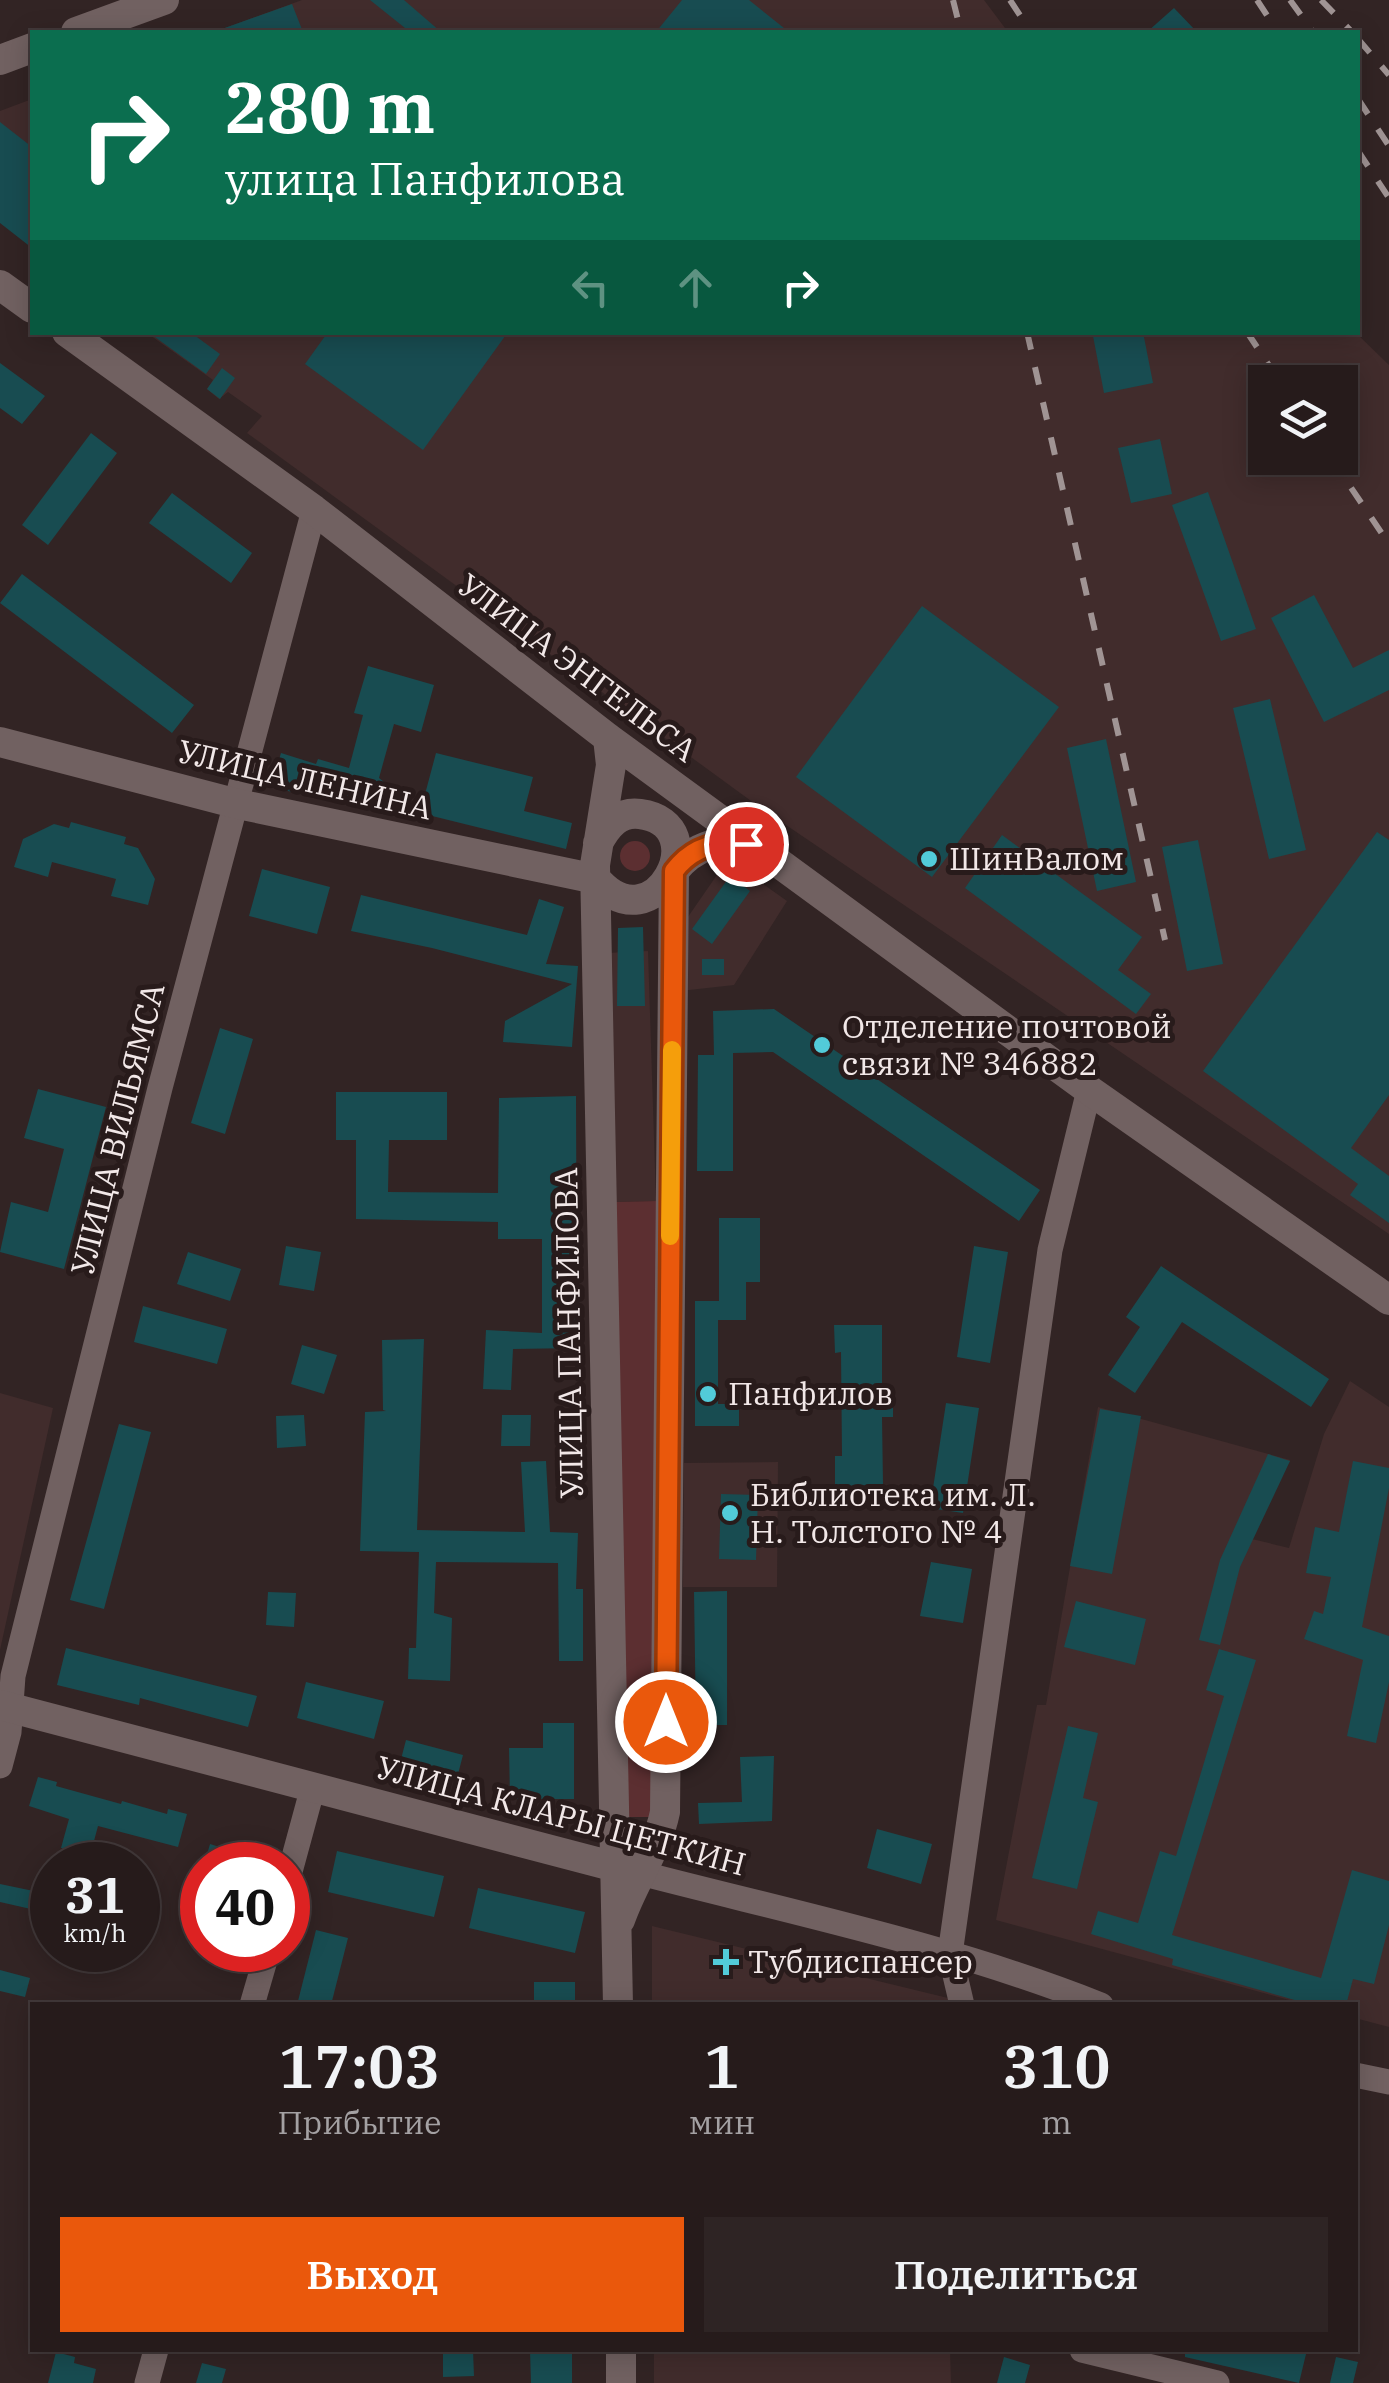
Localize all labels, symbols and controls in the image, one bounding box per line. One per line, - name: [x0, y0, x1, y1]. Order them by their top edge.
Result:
- text: 280 m: [225, 61, 435, 152]
- icon: right: [60, 70, 190, 200]
- text: улица Панфилова: [225, 149, 625, 207]
- icon: left: [563, 260, 618, 315]
- icon: ahead: [668, 260, 723, 315]
- icon: right: [773, 260, 828, 315]
- map controls: [1248, 365, 1358, 475]
- button: layers: [1248, 365, 1358, 475]
- street label: УЛИЦА ЭНГЕЛЬСА: [450, 564, 705, 771]
- street label: УЛИЦА ЛЕНИНА: [174, 729, 436, 829]
- pin: [704, 802, 789, 887]
- icon: arrive: [719, 817, 774, 872]
- place label: ШинВалом: [949, 837, 1124, 879]
- marker: ШинВалом: [918, 848, 940, 870]
- street label: УЛИЦА ВИЛЬЯМСА: [60, 978, 174, 1279]
- place label: Отделение почтовой связи № 346882: [842, 1005, 1172, 1084]
- marker: Отделение почтовой связи № 346882: [811, 1034, 833, 1056]
- street label: УЛИЦА ПАНФИЛОВА: [544, 1167, 592, 1499]
- place label: Панфилов: [728, 1372, 893, 1414]
- marker: Панфилов: [697, 1383, 719, 1405]
- place label: Библиотека им. Л. Н. Толстого № 4: [750, 1473, 1036, 1552]
- marker: Библиотека им. Л. Н. Толстого № 4: [719, 1502, 741, 1524]
- position arrow: [614, 1670, 718, 1774]
- street label: УЛИЦА КЛАРЫ ЦЕТКИН: [372, 1745, 751, 1885]
- speed limit sign: 40: [180, 1842, 310, 1972]
- text: 31: [65, 1862, 125, 1927]
- text: km/h: [63, 1916, 127, 1949]
- place label: Тубдиспансер: [748, 1940, 973, 1982]
- marker: Тубдиспансер: [713, 1949, 739, 1975]
- text: 17:03: [278, 2026, 440, 2105]
- text: 1: [704, 2026, 740, 2105]
- text: 310: [1003, 2026, 1111, 2105]
- text: Прибытие: [277, 2101, 441, 2143]
- text: мин: [689, 2101, 755, 2143]
- text: m: [1041, 2101, 1072, 2143]
- button: Выход: [60, 2217, 684, 2332]
- button: Поделиться: [704, 2217, 1328, 2332]

